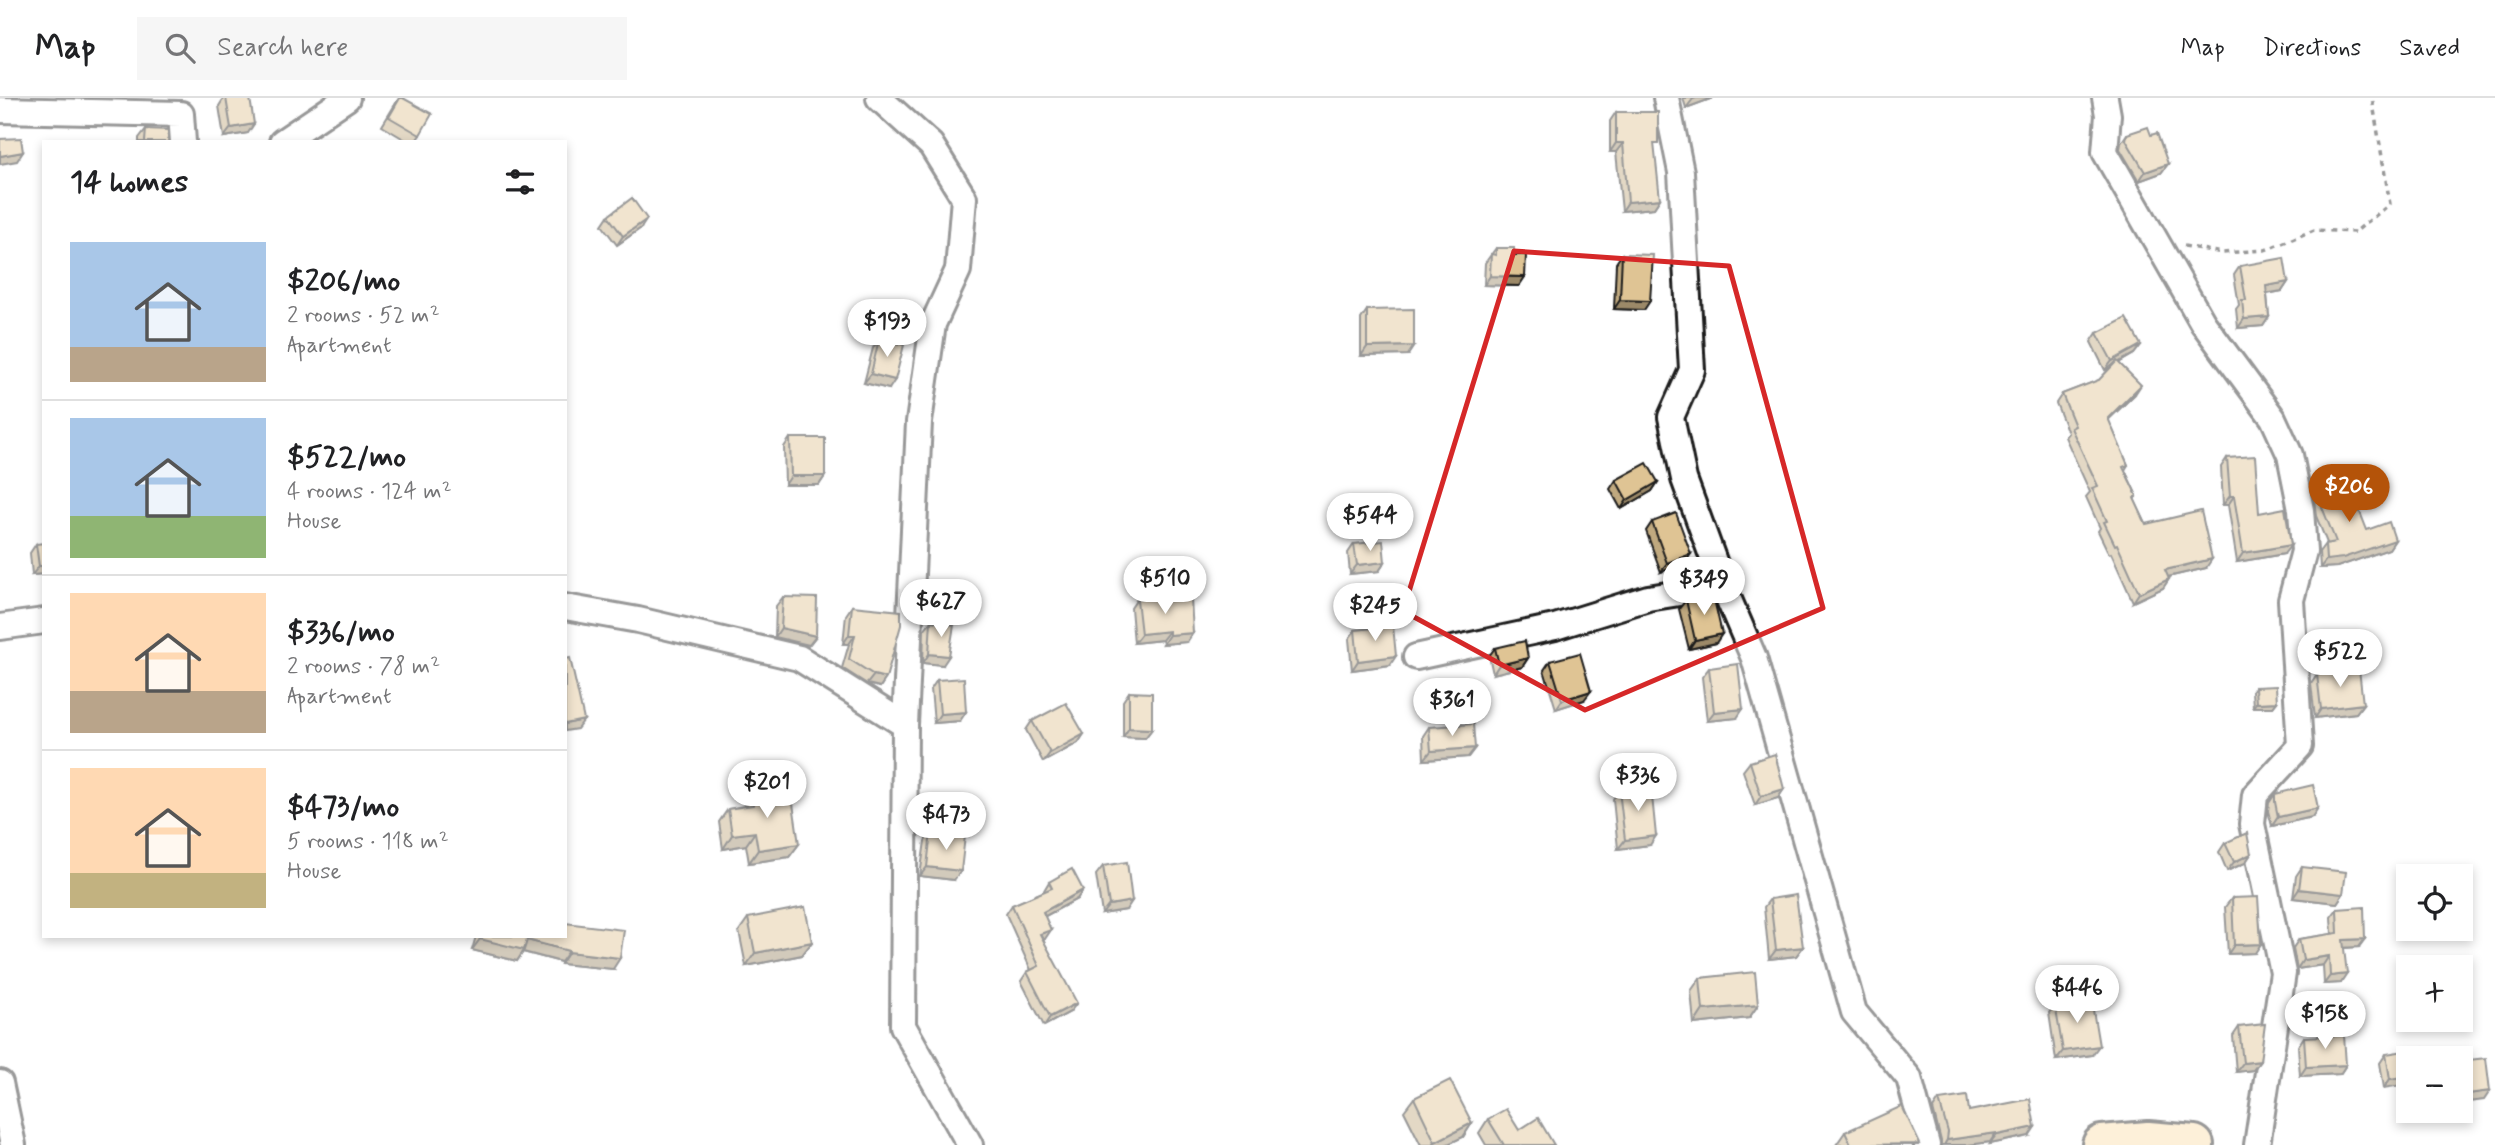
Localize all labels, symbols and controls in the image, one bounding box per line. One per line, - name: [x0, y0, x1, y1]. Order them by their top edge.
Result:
- search box: [137, 17, 627, 80]
- text: Map: [35, 26, 95, 70]
- icon: search: [161, 29, 199, 67]
- text: Search here: [217, 31, 348, 65]
- text: Map: [2181, 33, 2225, 64]
- text: Directions: [2263, 33, 2361, 64]
- text: Saved: [2399, 33, 2460, 64]
- text: 14 homes: [70, 163, 188, 202]
- icon: filters: [501, 163, 539, 201]
- text: $206/mo: [287, 262, 400, 301]
- icon: home: [126, 270, 210, 354]
- pin: $193: [846, 300, 928, 359]
- text: 2 rooms · 52 m²: [287, 301, 440, 331]
- text: $193: [864, 307, 910, 337]
- text: Apartment: [287, 331, 392, 361]
- text: $522/mo: [287, 438, 406, 477]
- icon: home: [126, 446, 210, 530]
- pin: $206: [2308, 464, 2390, 524]
- text: $206: [2325, 472, 2373, 502]
- text: 4 rooms · 124 m²: [287, 477, 452, 507]
- pin: $544: [1329, 494, 1411, 553]
- text: $544: [1343, 501, 1397, 531]
- text: House: [287, 507, 341, 537]
- pin: $510: [1124, 556, 1206, 616]
- pin: $349: [1663, 558, 1745, 617]
- text: $510: [1139, 564, 1191, 594]
- text: $349: [1679, 565, 1729, 595]
- pin: $627: [900, 580, 982, 639]
- pin: $245: [1334, 584, 1416, 643]
- text: $627: [916, 587, 966, 617]
- text: $245: [1349, 591, 1401, 621]
- text: $336/mo: [287, 613, 395, 652]
- icon: home: [126, 621, 210, 705]
- pin: $522: [2299, 630, 2381, 689]
- text: $522: [2313, 637, 2367, 667]
- text: 2 rooms · 78 m²: [287, 652, 440, 682]
- pin: $361: [1411, 678, 1493, 738]
- text: Apartment: [287, 682, 392, 712]
- text: $361: [1429, 686, 1475, 716]
- pin: $336: [1597, 754, 1679, 813]
- pin: $201: [726, 760, 808, 820]
- text: $336: [1616, 761, 1660, 791]
- text: $201: [744, 768, 790, 798]
- text: $473/mo: [287, 788, 399, 827]
- pin: $473: [905, 792, 987, 852]
- icon: home: [126, 796, 210, 880]
- text: $473: [922, 800, 970, 830]
- text: 5 rooms · 118 m²: [287, 827, 449, 857]
- text: House: [287, 857, 341, 887]
- map controls: [2396, 864, 2473, 1123]
- button: locate: [2396, 864, 2473, 941]
- button: +: [2396, 955, 2473, 1032]
- pin: $446: [2036, 965, 2118, 1025]
- text: $446: [2051, 973, 2103, 1003]
- pin: $158: [2284, 992, 2366, 1051]
- text: $158: [2301, 999, 2349, 1029]
- button: −: [2396, 1046, 2473, 1123]

